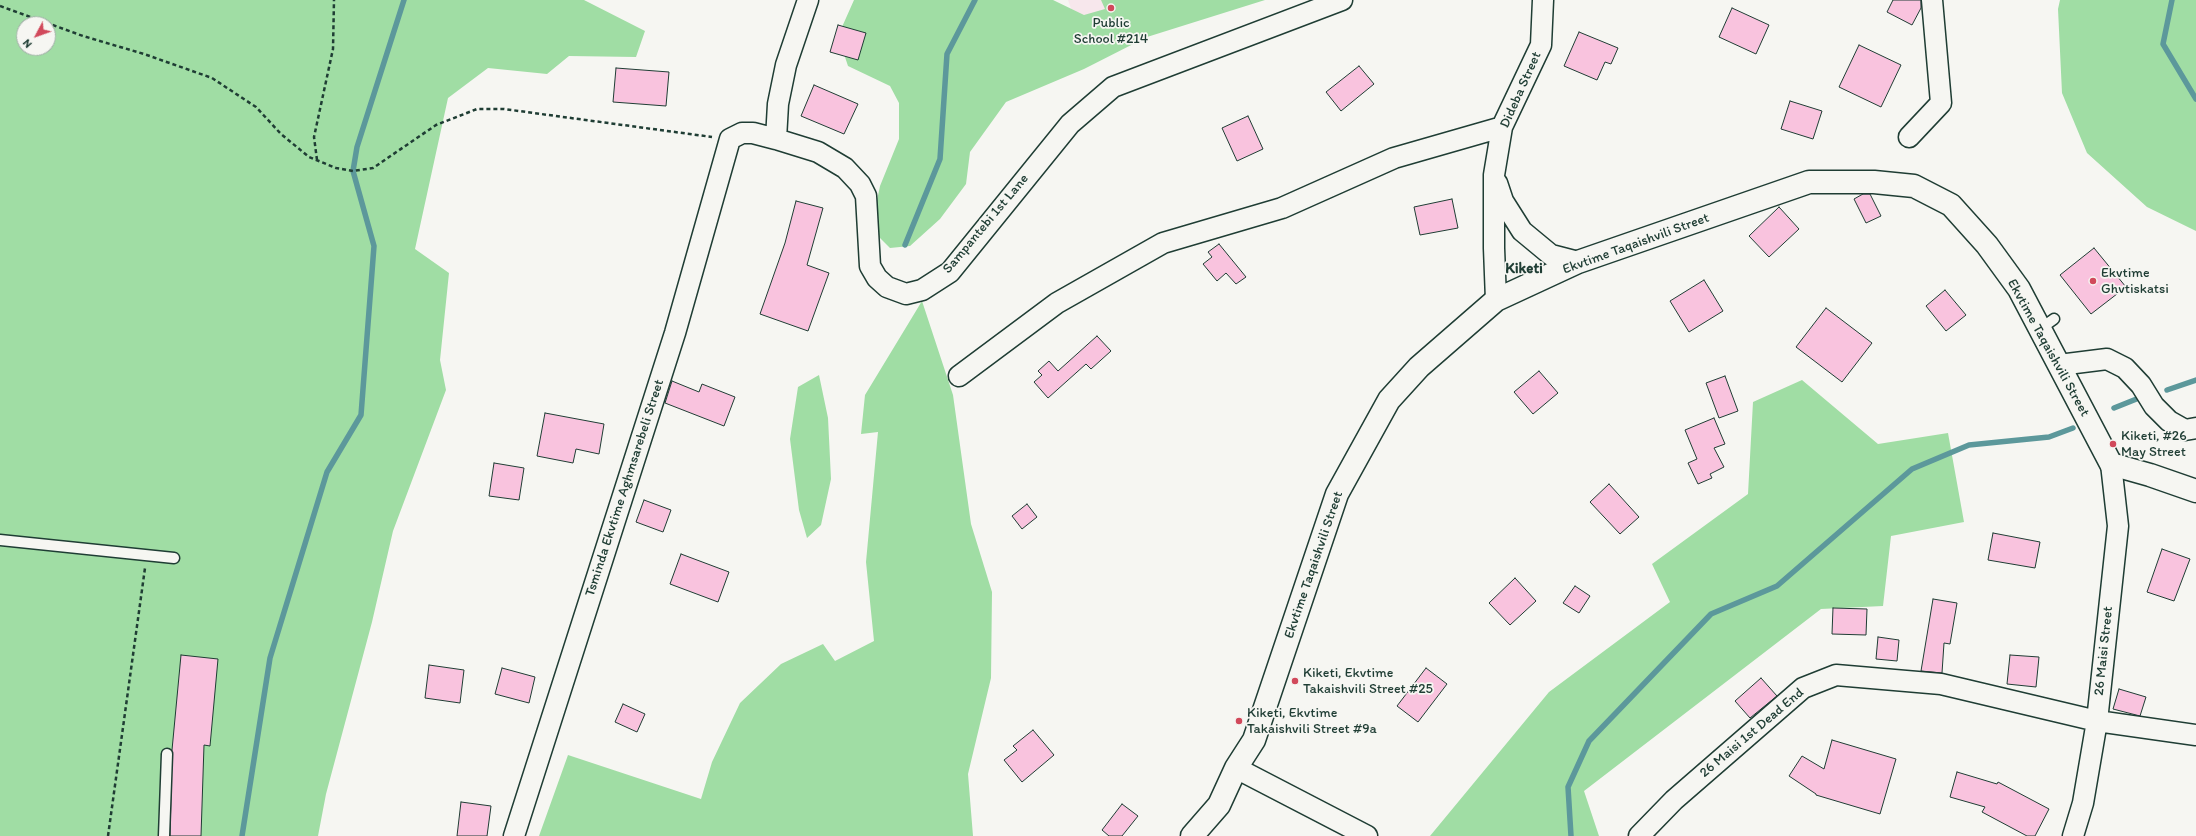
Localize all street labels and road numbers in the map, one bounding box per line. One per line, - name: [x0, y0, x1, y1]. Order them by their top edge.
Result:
- street label: Dideba Street: [1497, 49, 1545, 131]
- street label: Sampantebi 1st Lane: [939, 171, 1033, 277]
- street label: Ekvtime Taqaishvili Street: [1560, 210, 1712, 278]
- street label: Ekvtime Taqaishvili Street: [2003, 276, 2093, 420]
- street label: Tsminda Ekvtime Aghmsarebeli Street: [582, 377, 668, 599]
- street label: Ekvtime Taqaishvili Street: [1281, 489, 1347, 641]
- street label: 26 Maisi Street: [2091, 605, 2117, 697]
- street label: 26 Maisi 1st Dead End: [1697, 685, 1807, 781]

